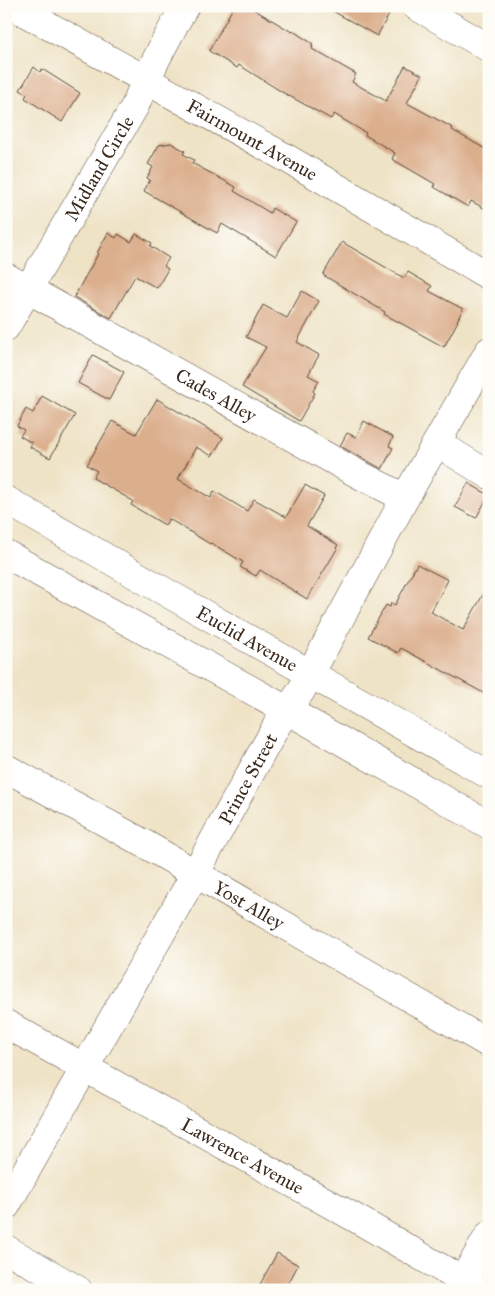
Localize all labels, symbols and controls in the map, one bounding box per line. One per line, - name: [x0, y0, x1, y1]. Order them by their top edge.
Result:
- street label: Fairmount Avenue: [183, 94, 322, 185]
- street label: Midland Circle: [59, 111, 138, 225]
- street label: Cades Alley: [172, 363, 262, 427]
- street label: Euclid Avenue: [192, 600, 302, 676]
- street label: Prince Street: [213, 729, 282, 828]
- street label: Yost Alley: [210, 875, 290, 935]
- street label: Lawrence Avenue: [178, 1112, 308, 1199]

